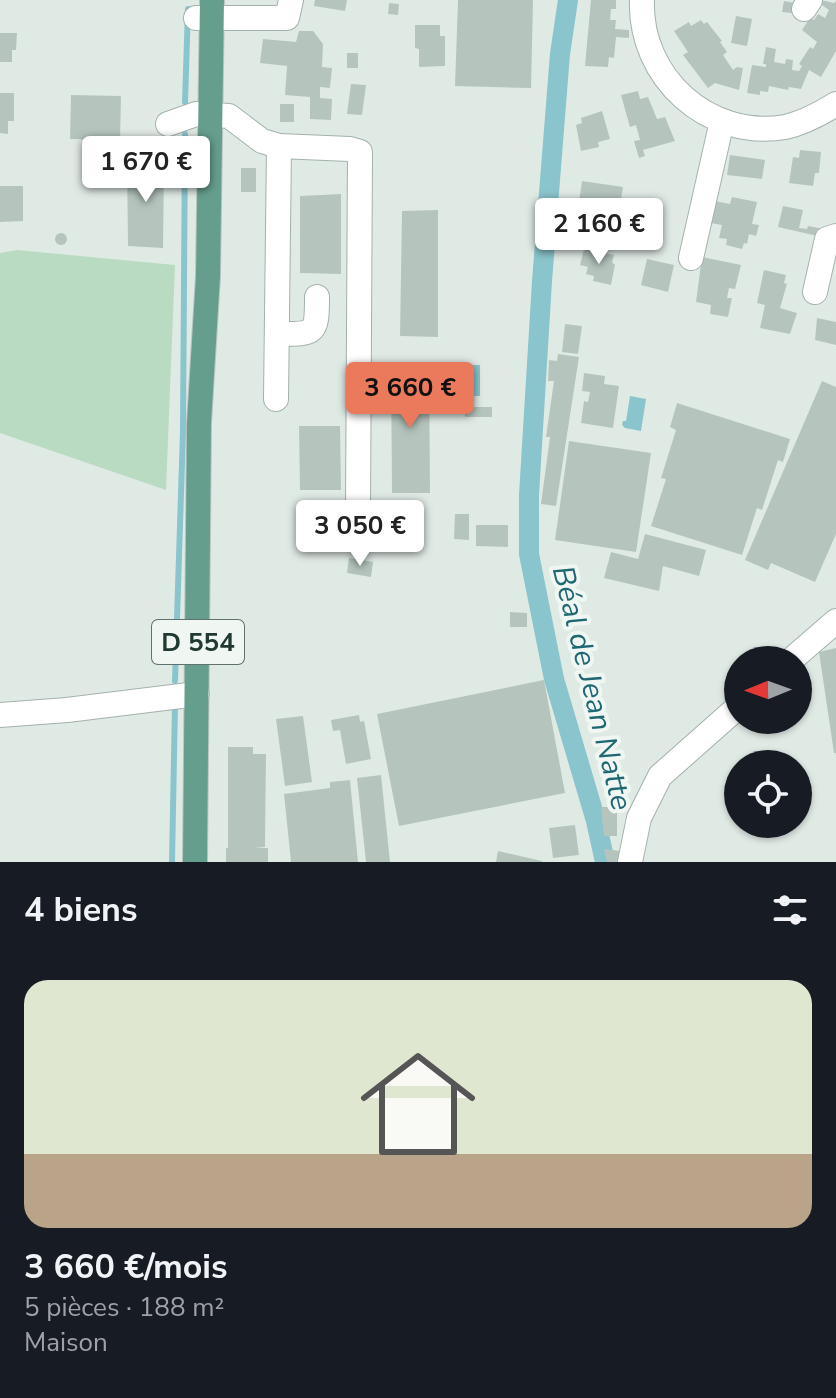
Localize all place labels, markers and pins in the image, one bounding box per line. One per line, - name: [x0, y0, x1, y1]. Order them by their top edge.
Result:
- pin: 1 670 €: [72, 136, 220, 204]
- pin: 2 160 €: [525, 198, 673, 266]
- pin: 3 660 €: [336, 362, 484, 430]
- pin: 3 050 €: [286, 500, 434, 568]

